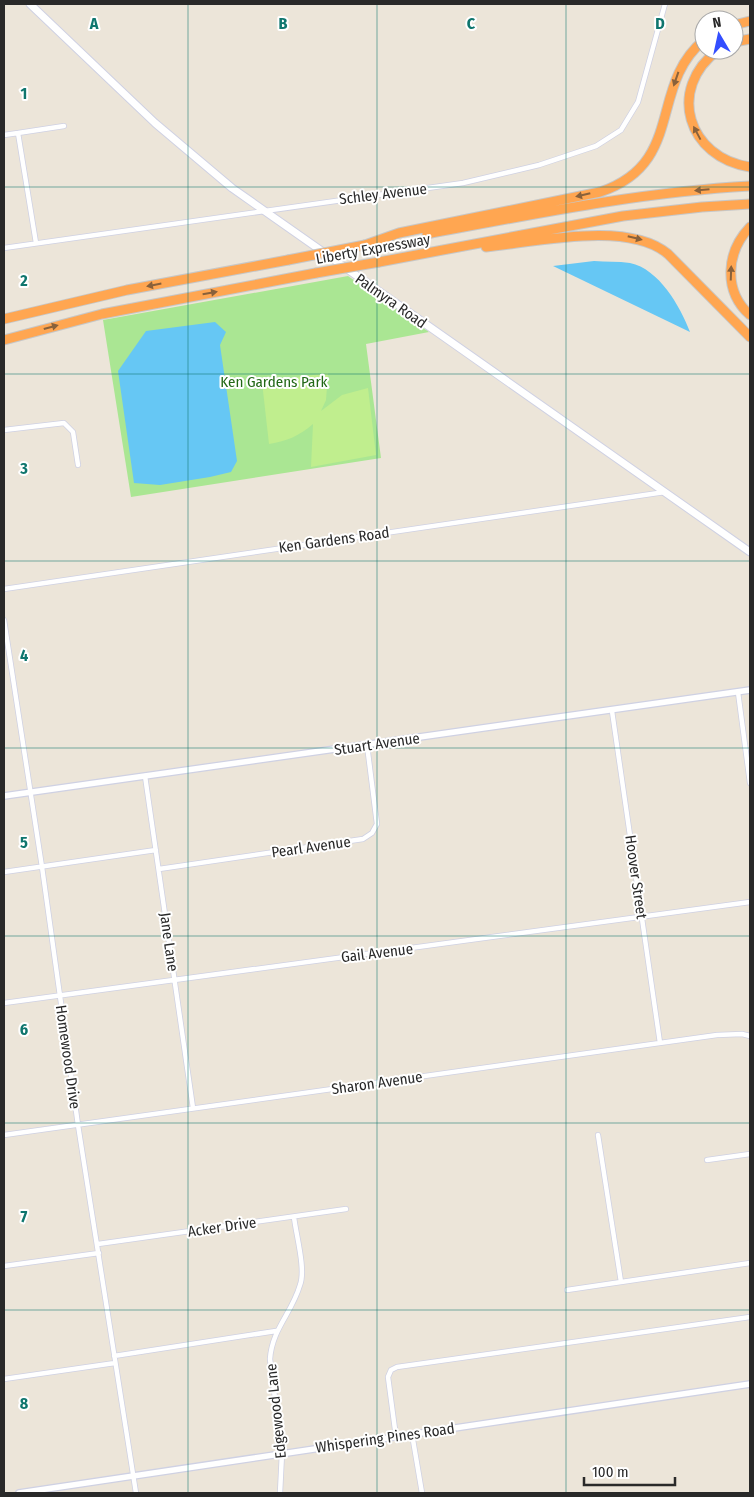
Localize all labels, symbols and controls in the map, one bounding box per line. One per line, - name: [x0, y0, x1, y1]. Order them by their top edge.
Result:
- north arrow: [694, 10, 744, 60]
- text: A: [89, 14, 99, 33]
- text: B: [279, 14, 288, 33]
- text: C: [467, 14, 476, 33]
- text: D: [655, 14, 665, 33]
- text: N: [712, 14, 723, 32]
- one-way arrow: [672, 71, 679, 86]
- text: 1: [21, 84, 27, 103]
- one-way arrow: [693, 125, 701, 140]
- street label: Schley Avenue: [338, 180, 428, 208]
- one-way arrow: [693, 186, 709, 194]
- one-way arrow: [575, 191, 590, 199]
- street label: Liberty Expressway: [314, 230, 432, 268]
- one-way arrow: [628, 234, 643, 242]
- one-way arrow: [727, 264, 735, 280]
- street label: Palmyra Road: [352, 270, 430, 332]
- text: 2: [19, 271, 28, 290]
- one-way arrow: [146, 282, 162, 290]
- one-way arrow: [202, 288, 218, 296]
- one-way arrow: [43, 323, 58, 331]
- park label: Ken Gardens Park: [220, 373, 328, 391]
- text: 3: [19, 459, 28, 478]
- street label: Ken Gardens Road: [277, 523, 391, 557]
- text: 4: [20, 646, 28, 665]
- street label: Stuart Avenue: [333, 729, 421, 759]
- text: 5: [20, 833, 28, 852]
- street label: Pearl Avenue: [270, 833, 352, 861]
- street label: Hoover Street: [621, 834, 651, 920]
- street label: Jane Lane: [156, 911, 182, 973]
- street label: Gail Avenue: [340, 940, 414, 966]
- street label: Homewood Drive: [52, 1004, 84, 1110]
- text: 6: [20, 1020, 28, 1039]
- street label: Sharon Avenue: [330, 1068, 424, 1098]
- text: 7: [21, 1207, 28, 1226]
- street label: Acker Drive: [187, 1213, 257, 1241]
- street label: Edgewood Lane: [262, 1363, 290, 1459]
- text: 8: [20, 1394, 29, 1413]
- street label: Whispering Pines Road: [314, 1419, 456, 1457]
- scale bar: [584, 1454, 675, 1486]
- text: 100 m: [592, 1463, 629, 1481]

